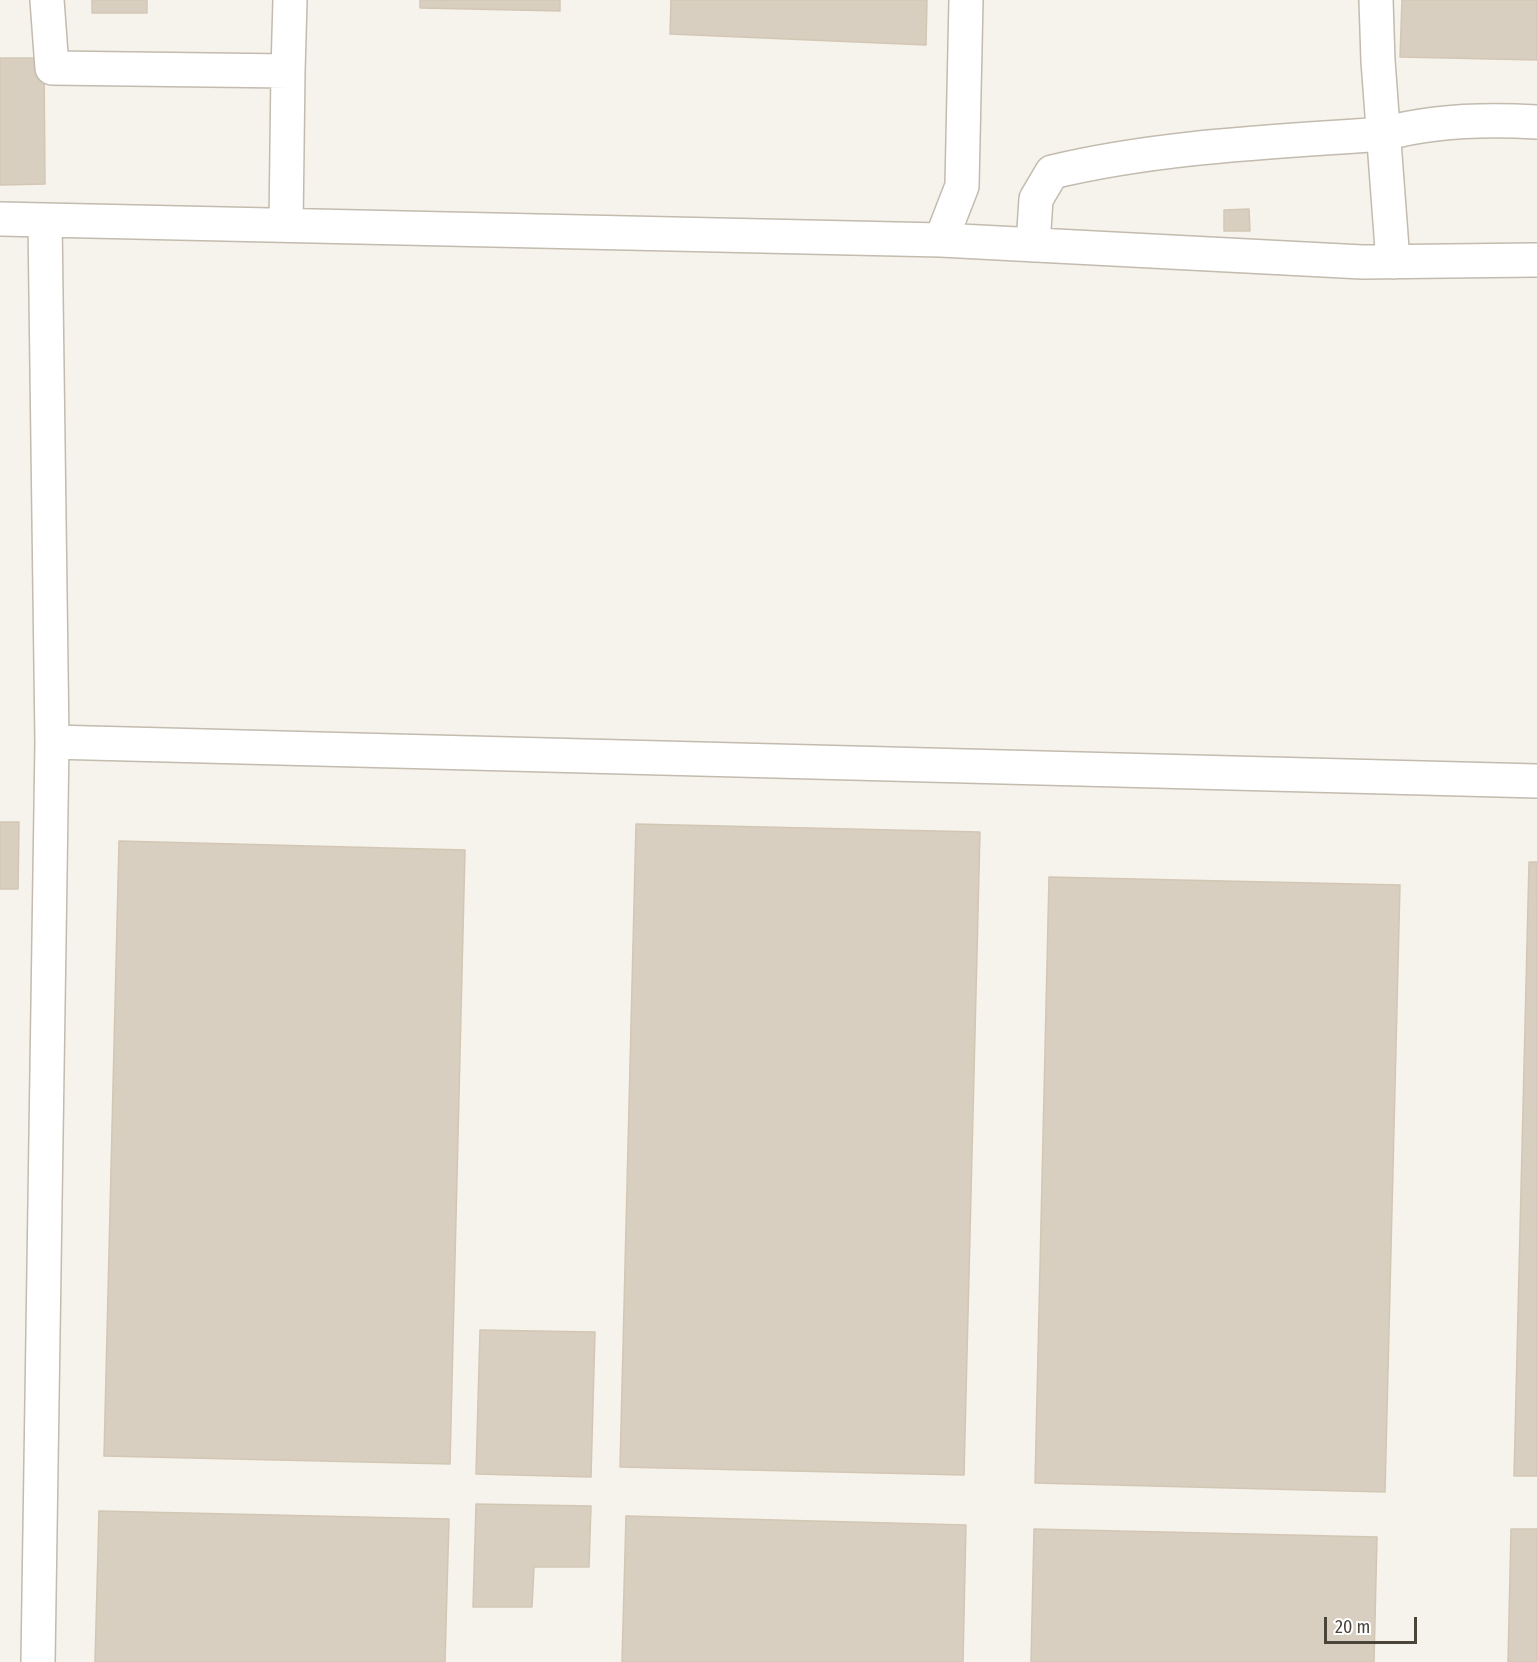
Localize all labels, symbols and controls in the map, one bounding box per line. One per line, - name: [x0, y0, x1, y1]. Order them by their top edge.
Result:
- scale bar: [1327, 1605, 1420, 1643]
- text: 20 m: [1335, 1616, 1370, 1638]

